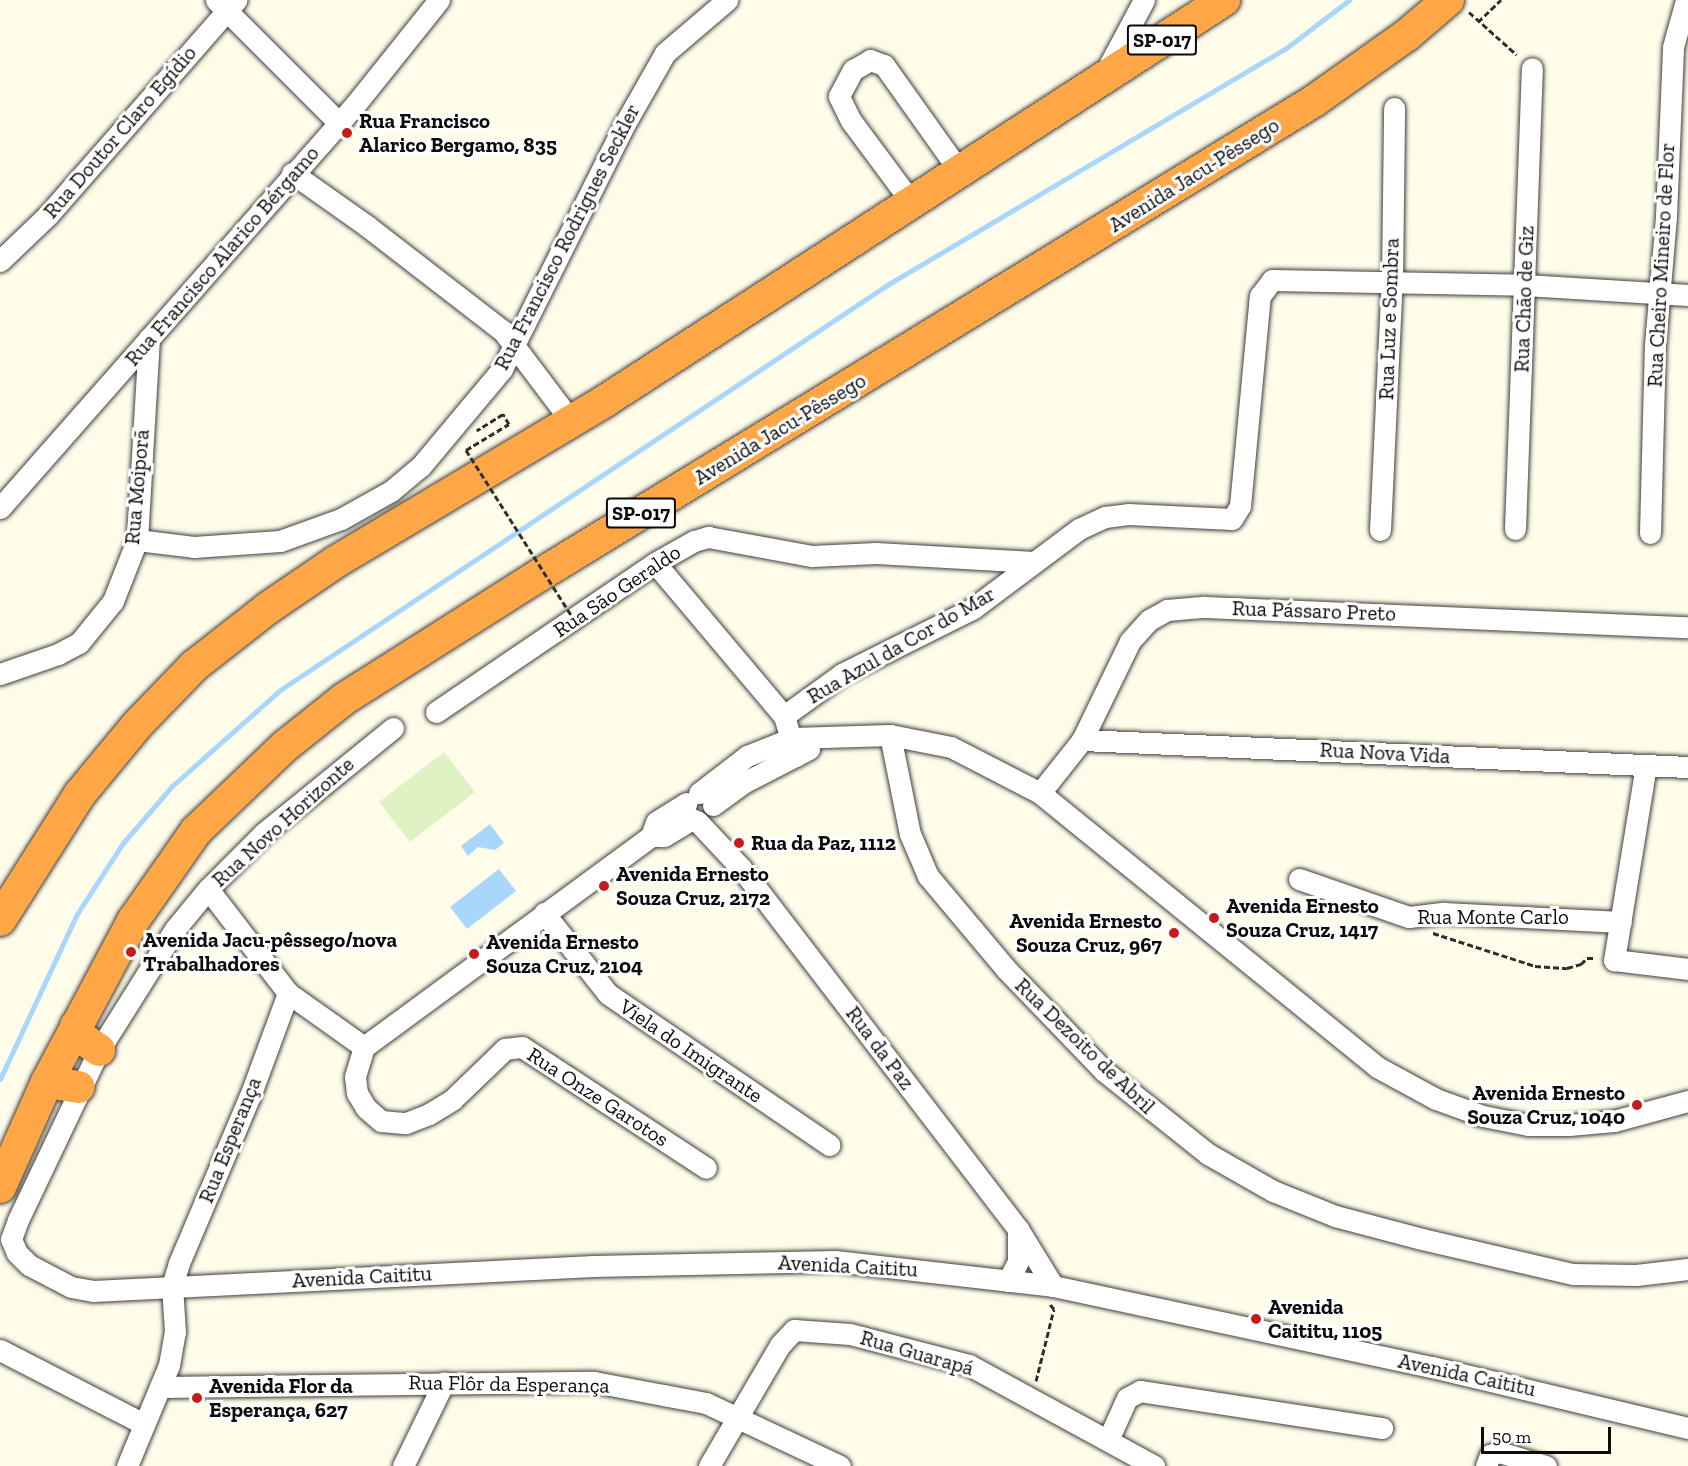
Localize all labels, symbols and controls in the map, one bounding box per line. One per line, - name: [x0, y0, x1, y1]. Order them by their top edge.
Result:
- road number: SP-017: [1126, 23, 1198, 57]
- street label: Rua Doutor Claro Egídio: [38, 40, 202, 224]
- street label: Rua Francisco Rodrigues Seckler: [489, 100, 645, 374]
- place label: Rua Francisco Alarico Bergamo, 835: [359, 108, 557, 158]
- street label: Avenida Jacu-Pêssego: [1104, 112, 1284, 238]
- marker: Rua Francisco Alarico Bergamo, 835: [340, 126, 354, 140]
- street label: Rua Francisco Alarico Bérgamo: [119, 141, 325, 371]
- street label: Rua Cheiro Mineiro de Flor: [1642, 142, 1680, 388]
- street label: Rua Chão de Giz: [1509, 225, 1539, 373]
- street label: Rua Luz e Sombra: [1374, 238, 1404, 400]
- street label: Avenida Jacu-Pêssego: [689, 368, 871, 490]
- street label: Rua Moiporã: [119, 428, 155, 546]
- road number: SP-017: [605, 496, 677, 530]
- street label: Rua São Geraldo: [549, 539, 685, 643]
- street label: Rua Azul da Cor do Mar: [802, 581, 1000, 709]
- street label: Rua Pássaro Preto: [1232, 596, 1396, 626]
- street label: Rua Nova Vida: [1319, 737, 1451, 769]
- street label: Rua Novo Horizonte: [207, 752, 359, 892]
- place label: Rua da Paz, 1112: [751, 830, 896, 856]
- marker: Rua da Paz, 1112: [732, 836, 746, 850]
- place label: Avenida Ernesto Souza Cruz, 2172: [616, 861, 770, 911]
- marker: Avenida Ernesto Souza Cruz, 2172: [597, 879, 611, 893]
- place label: Avenida Ernesto Souza Cruz, 1417: [1226, 893, 1379, 943]
- street label: Rua Monte Carlo: [1417, 904, 1569, 930]
- place label: Avenida Ernesto Souza Cruz, 967: [1009, 908, 1162, 958]
- marker: Avenida Ernesto Souza Cruz, 1417: [1207, 911, 1221, 925]
- marker: Avenida Ernesto Souza Cruz, 967: [1167, 926, 1181, 940]
- place label: Avenida Jacu-pêssego/nova Trabalhadores: [143, 927, 397, 977]
- place label: Avenida Ernesto Souza Cruz, 2104: [486, 929, 643, 979]
- marker: Avenida Jacu-pêssego/nova Trabalhadores: [124, 945, 138, 959]
- marker: Avenida Ernesto Souza Cruz, 2104: [467, 947, 481, 961]
- street label: Rua Dezoito de Abril: [1010, 973, 1160, 1119]
- street label: Viela do Imigrante: [615, 994, 767, 1108]
- street label: Rua da Paz: [840, 1001, 920, 1095]
- street label: Rua Onze Garotos: [523, 1042, 673, 1152]
- street label: Rua Esperança: [193, 1073, 267, 1207]
- place label: Avenida Ernesto Souza Cruz, 1040: [1467, 1080, 1625, 1130]
- marker: Avenida Ernesto Souza Cruz, 1040: [1630, 1098, 1644, 1112]
- street label: Avenida Caititu: [777, 1250, 919, 1282]
- street label: Avenida Caititu: [291, 1261, 433, 1293]
- place label: Avenida Caititu, 1105: [1268, 1294, 1382, 1344]
- marker: Avenida Caititu, 1105: [1249, 1312, 1263, 1326]
- street label: Rua Guarapá: [857, 1325, 977, 1381]
- street label: Avenida Caititu: [1396, 1348, 1538, 1402]
- street label: Rua Flôr da Esperança: [408, 1370, 610, 1398]
- place label: Avenida Flor da Esperança, 627: [209, 1373, 353, 1423]
- marker: Avenida Flor da Esperança, 627: [190, 1391, 204, 1405]
- scale bar: [1484, 1415, 1614, 1453]
- text: 50 m: [1492, 1426, 1531, 1448]

